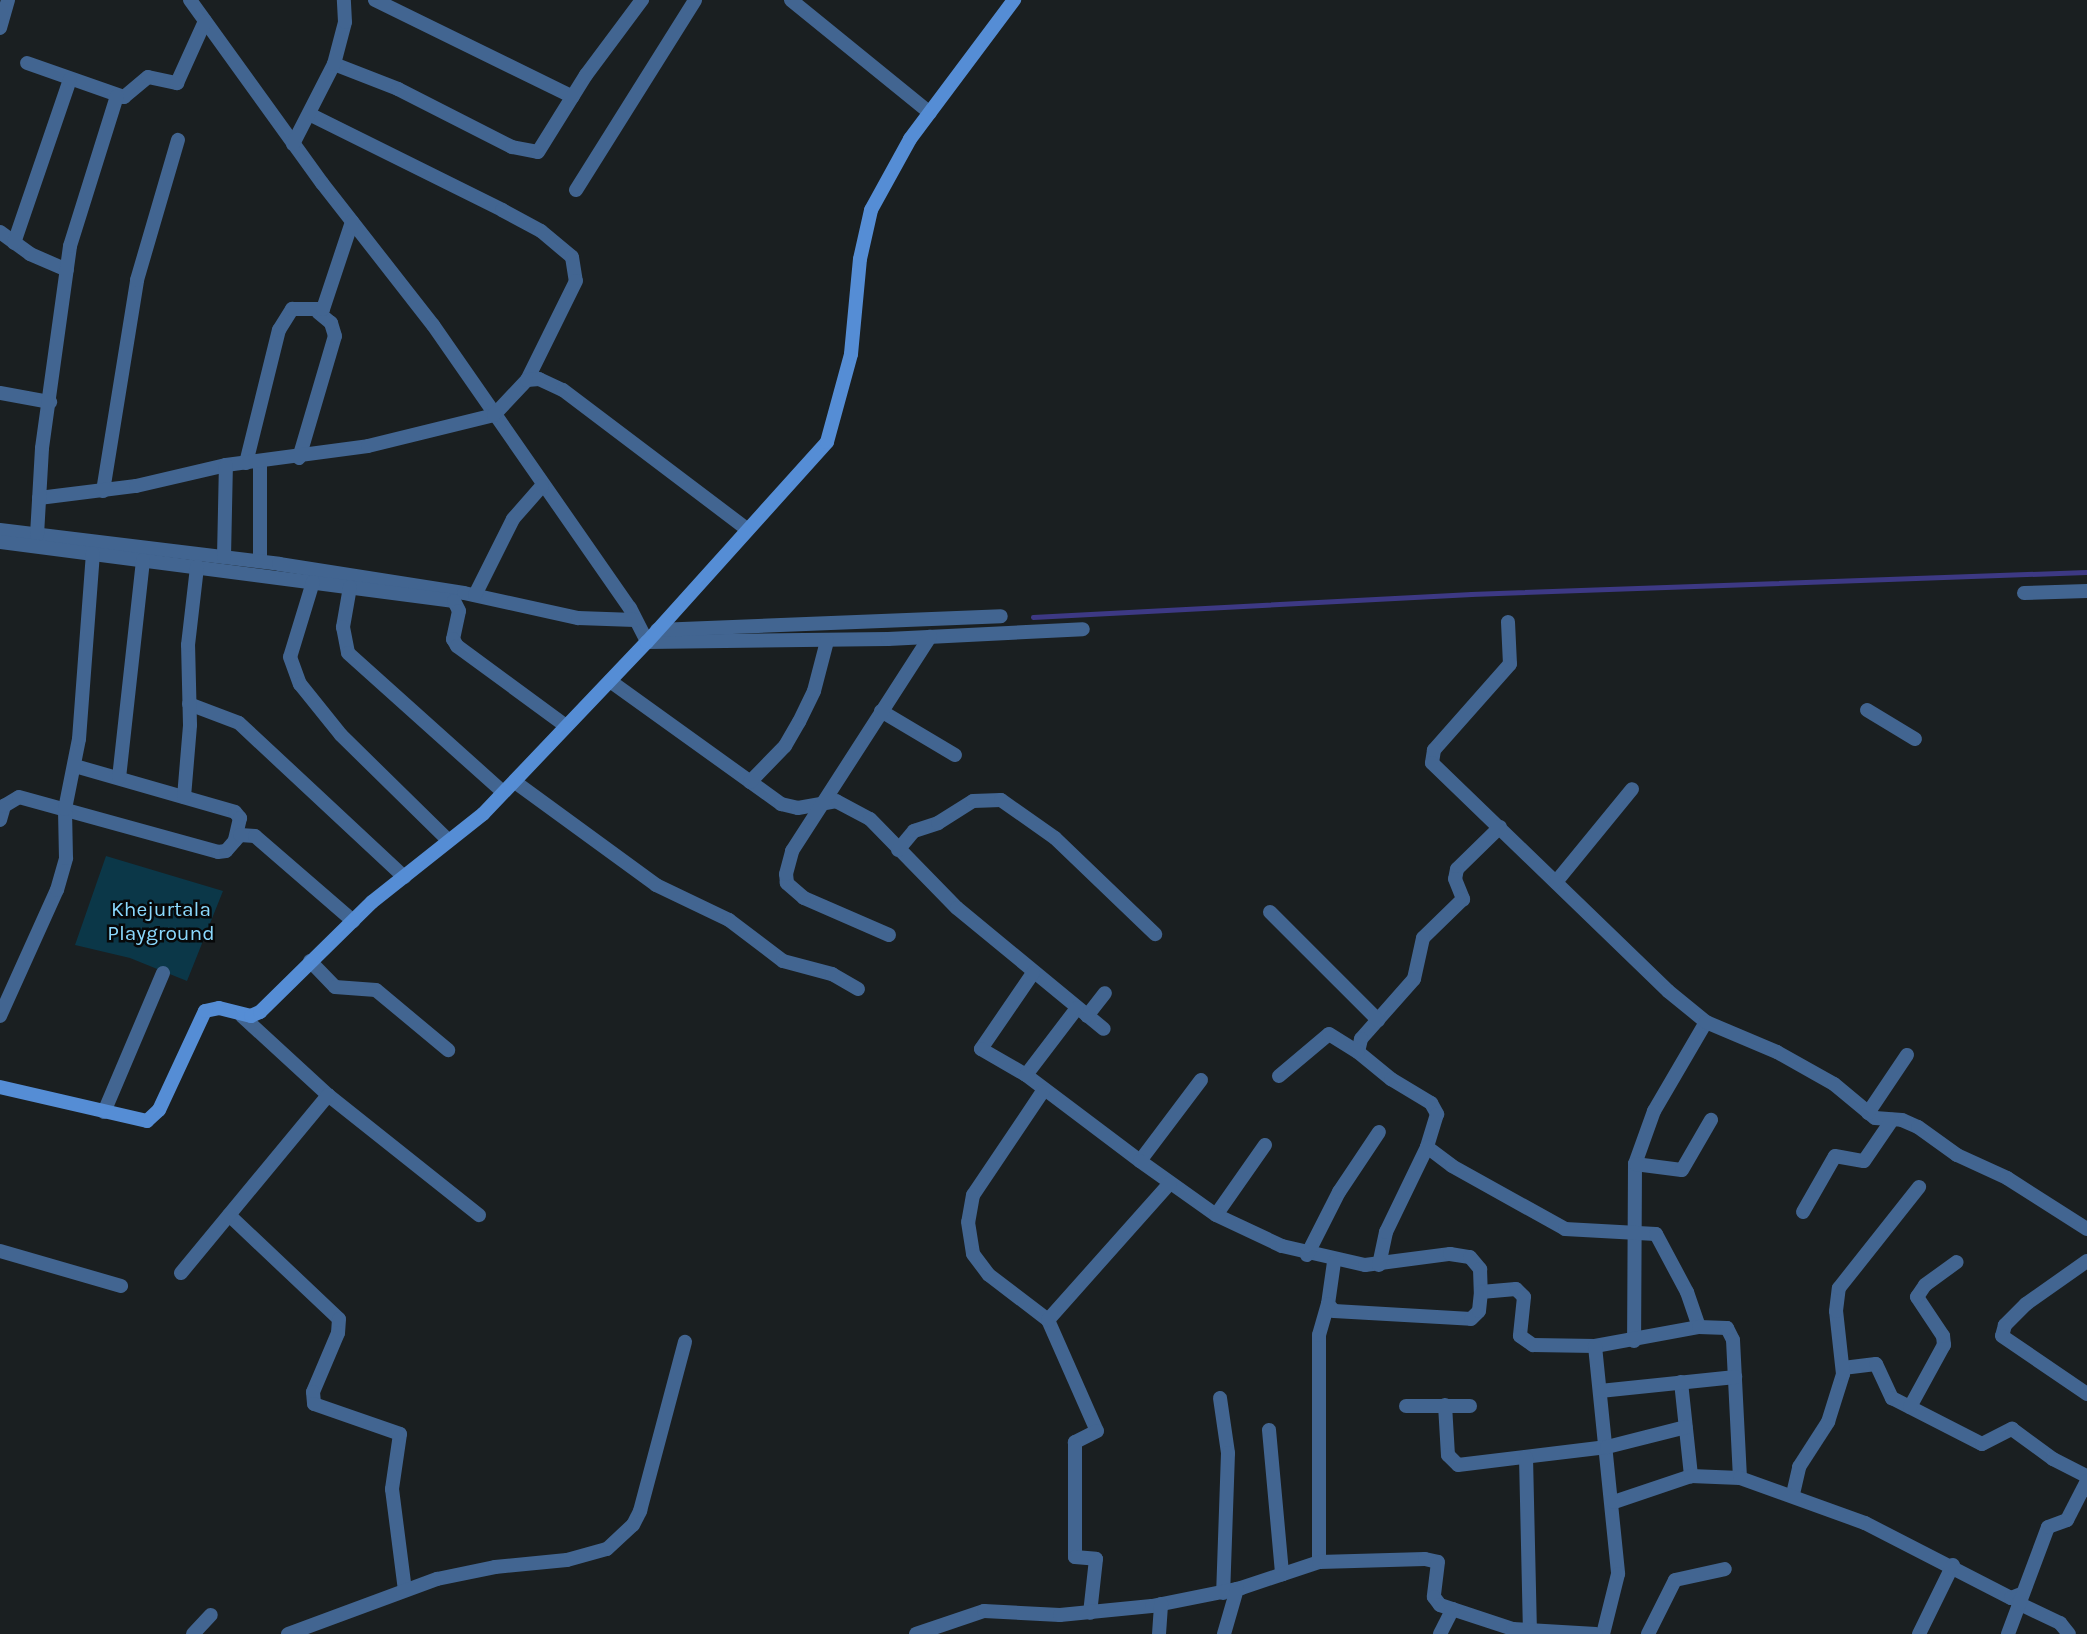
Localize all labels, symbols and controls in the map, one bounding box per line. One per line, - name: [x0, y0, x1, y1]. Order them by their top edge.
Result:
- park label: Khejurtala Playground: [107, 896, 215, 946]

